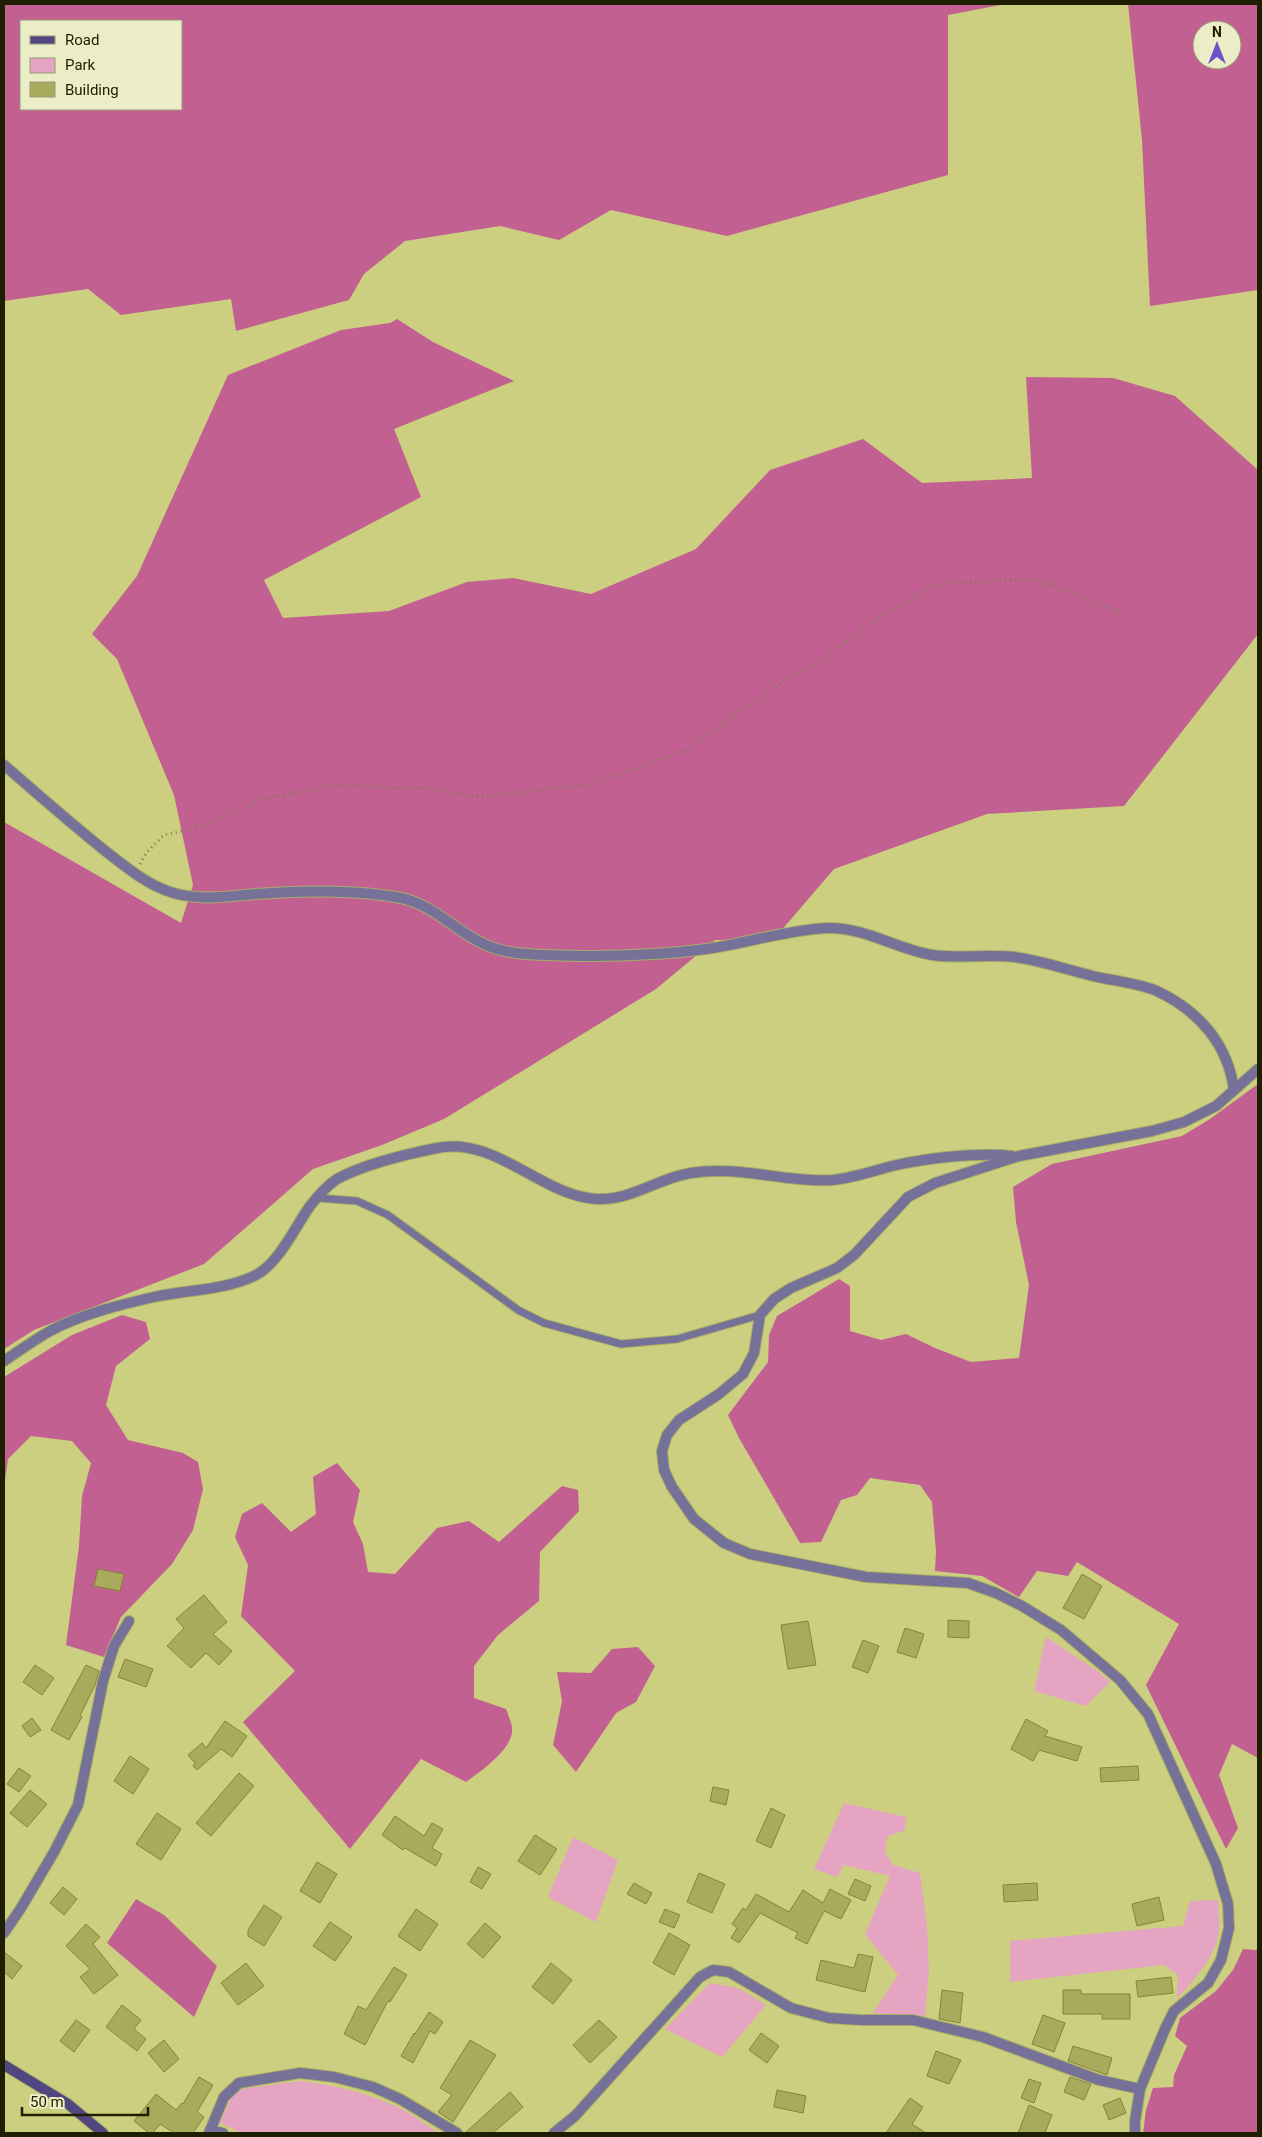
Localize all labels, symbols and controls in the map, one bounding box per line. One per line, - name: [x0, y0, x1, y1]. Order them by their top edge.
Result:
- legend: [20, 20, 182, 110]
- north arrow: [1192, 20, 1242, 70]
- text: N: [1212, 24, 1222, 40]
- text: Road: [65, 31, 99, 49]
- text: Park: [65, 56, 96, 74]
- text: Building: [65, 81, 119, 99]
- scale bar: [22, 2084, 149, 2116]
- text: 50 m: [30, 2093, 64, 2111]

